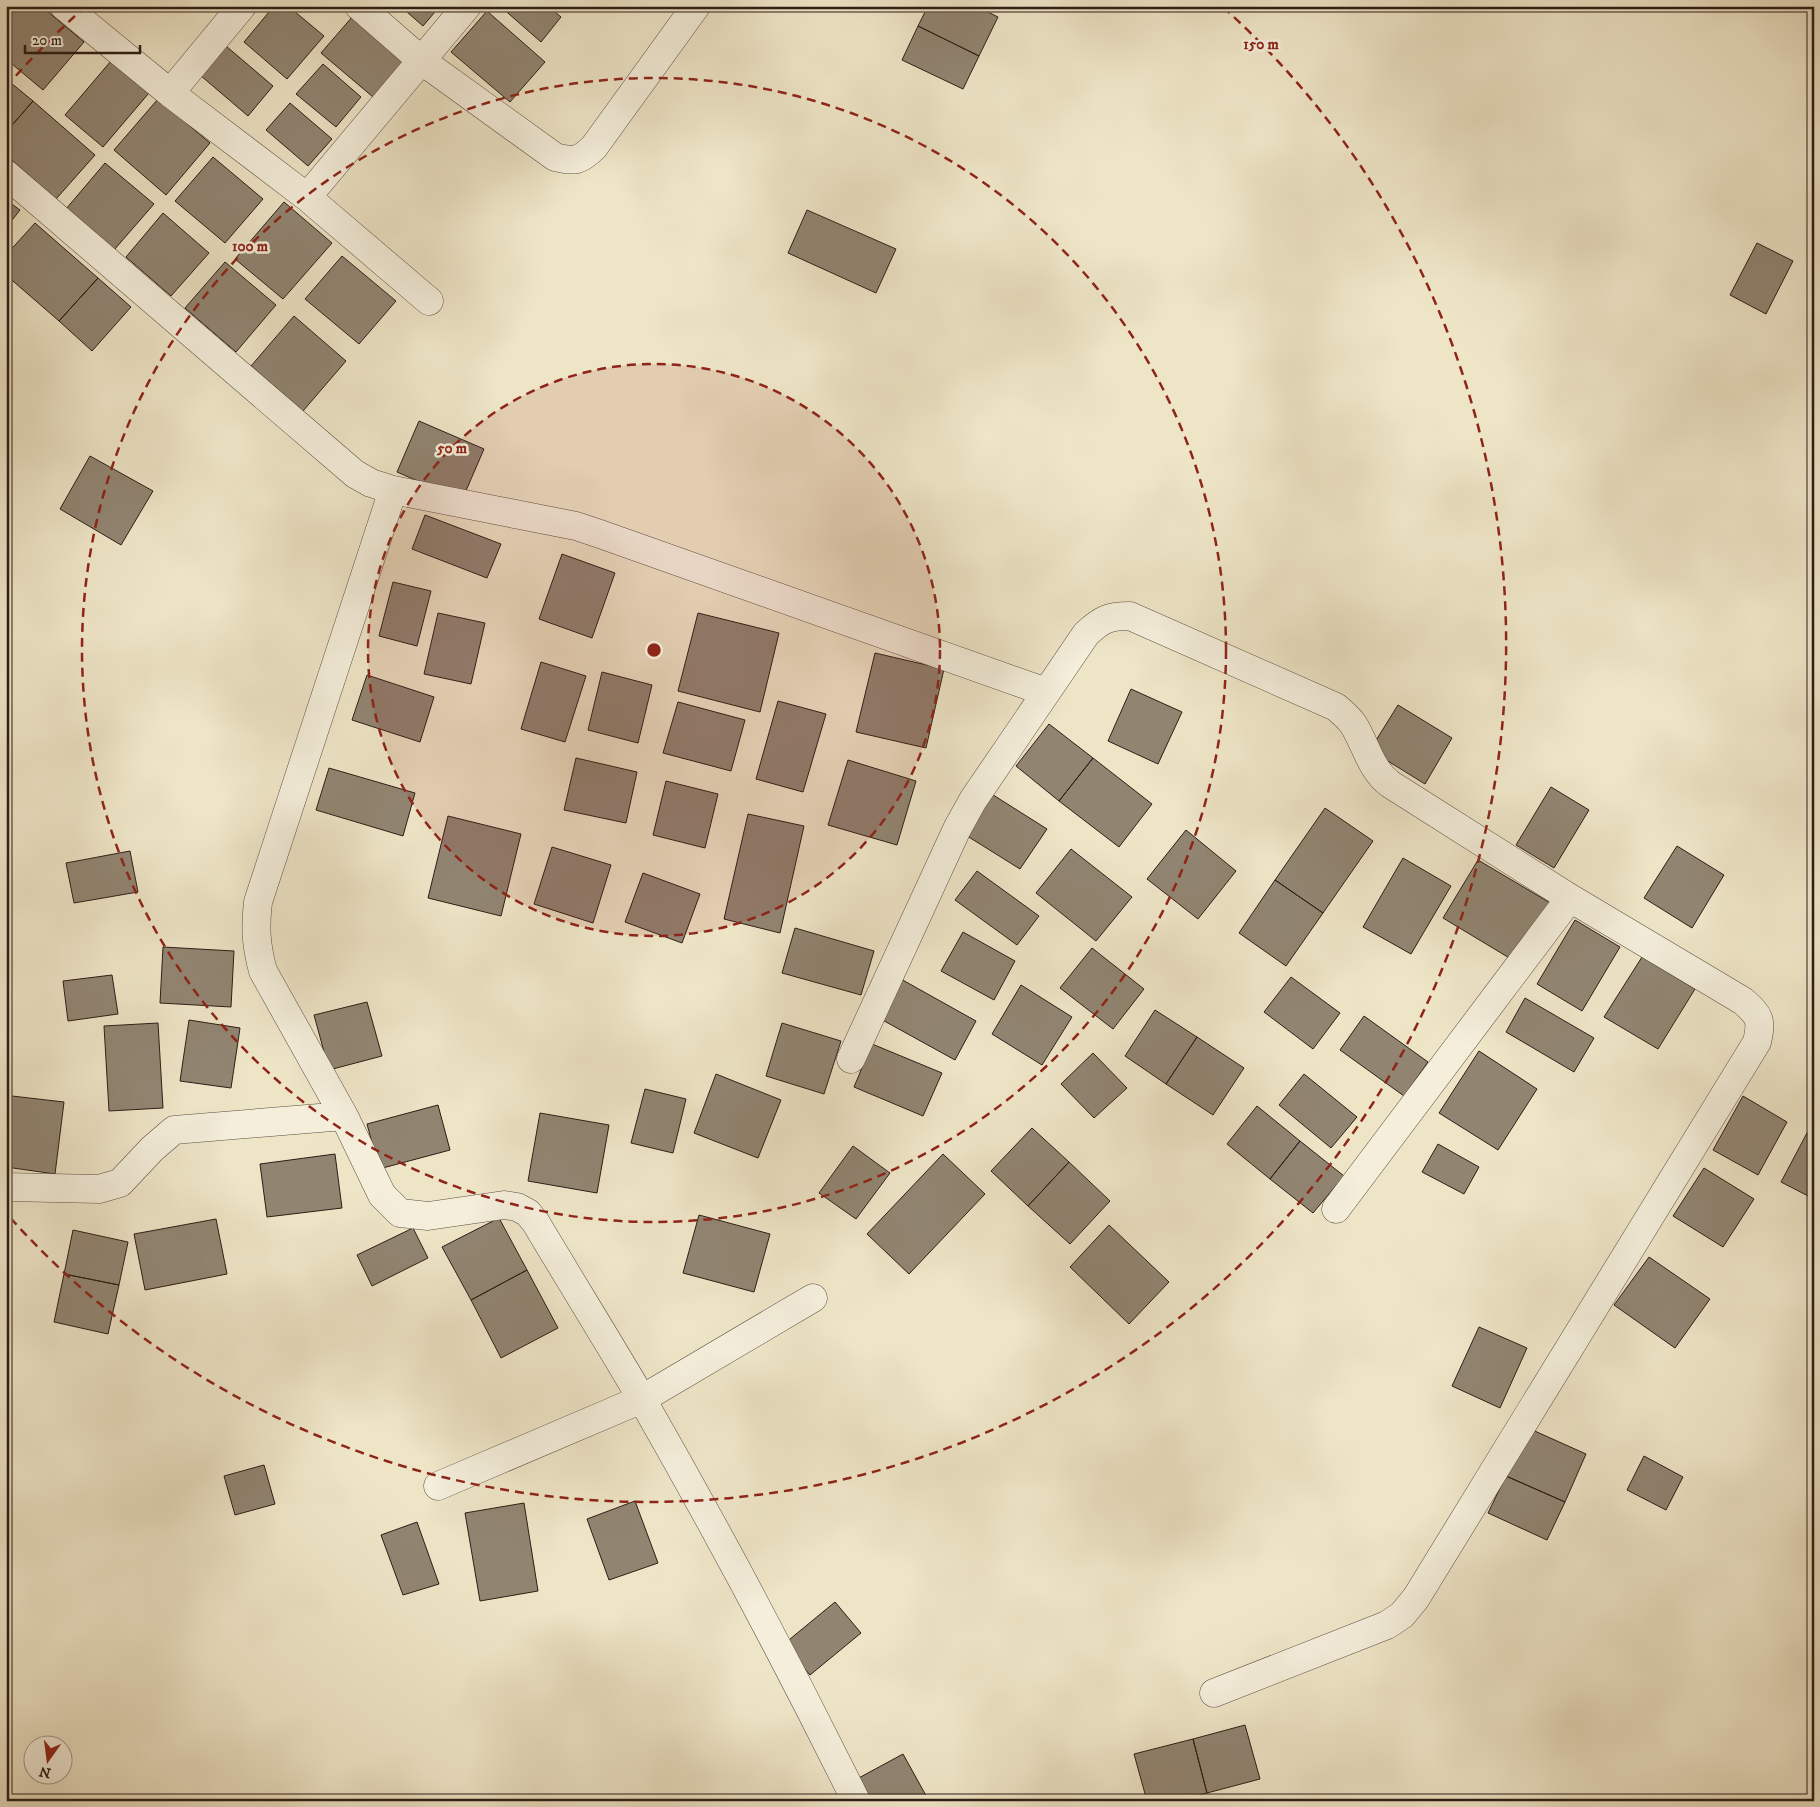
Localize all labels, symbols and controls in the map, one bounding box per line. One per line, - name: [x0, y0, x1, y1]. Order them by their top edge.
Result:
- scale bar: [25, 22, 140, 54]
- text: 20 m: [32, 31, 62, 50]
- text: 150 m: [1243, 35, 1279, 54]
- text: 100 m: [232, 237, 269, 256]
- text: 50 m: [436, 439, 468, 458]
- centre of rings: [645, 641, 663, 659]
- north arrow: [22, 1734, 72, 1784]
- text: N: [37, 1761, 53, 1782]

